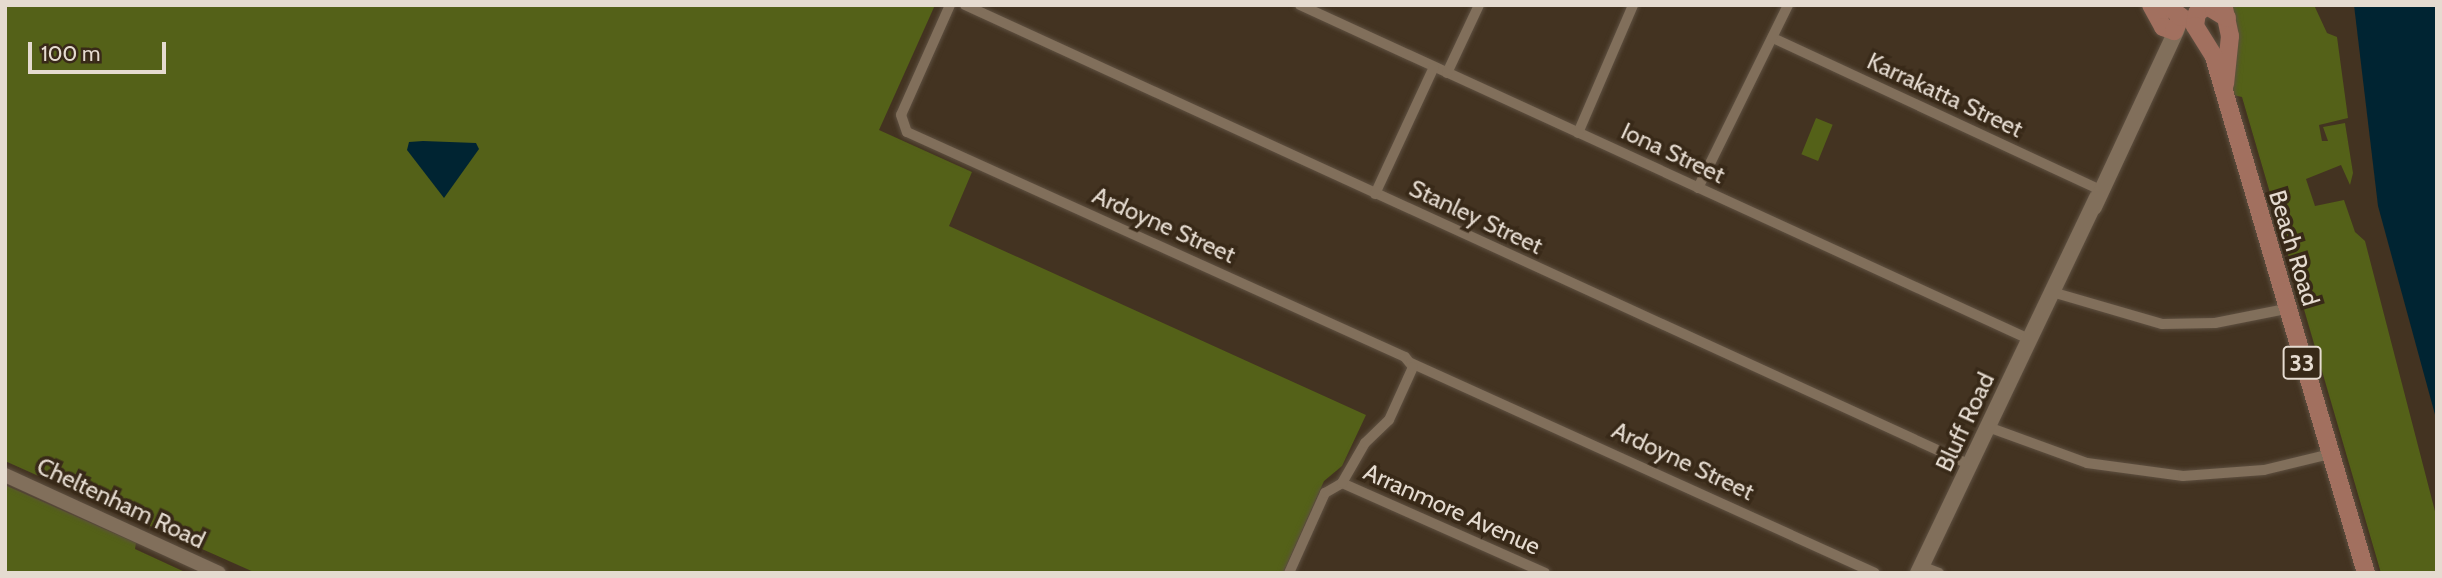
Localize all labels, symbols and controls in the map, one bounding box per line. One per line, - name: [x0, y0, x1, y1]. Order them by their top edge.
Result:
- scale bar: [32, 28, 170, 72]
- text: 100 m: [41, 41, 100, 66]
- street label: Karrakatta Street: [1863, 46, 2027, 144]
- street label: Iona Street: [1617, 116, 1729, 190]
- street label: Stanley Street: [1405, 174, 1547, 260]
- street label: Ardoyne Street: [1088, 181, 1240, 269]
- street label: Beach Road: [2263, 187, 2325, 309]
- road number: 33: [2281, 344, 2323, 382]
- street label: Bluff Road: [1930, 368, 2000, 476]
- street label: Ardoyne Street: [1607, 416, 1759, 506]
- street label: Cheltenham Road: [32, 451, 210, 555]
- street label: Arranmore Avenue: [1359, 457, 1545, 561]

